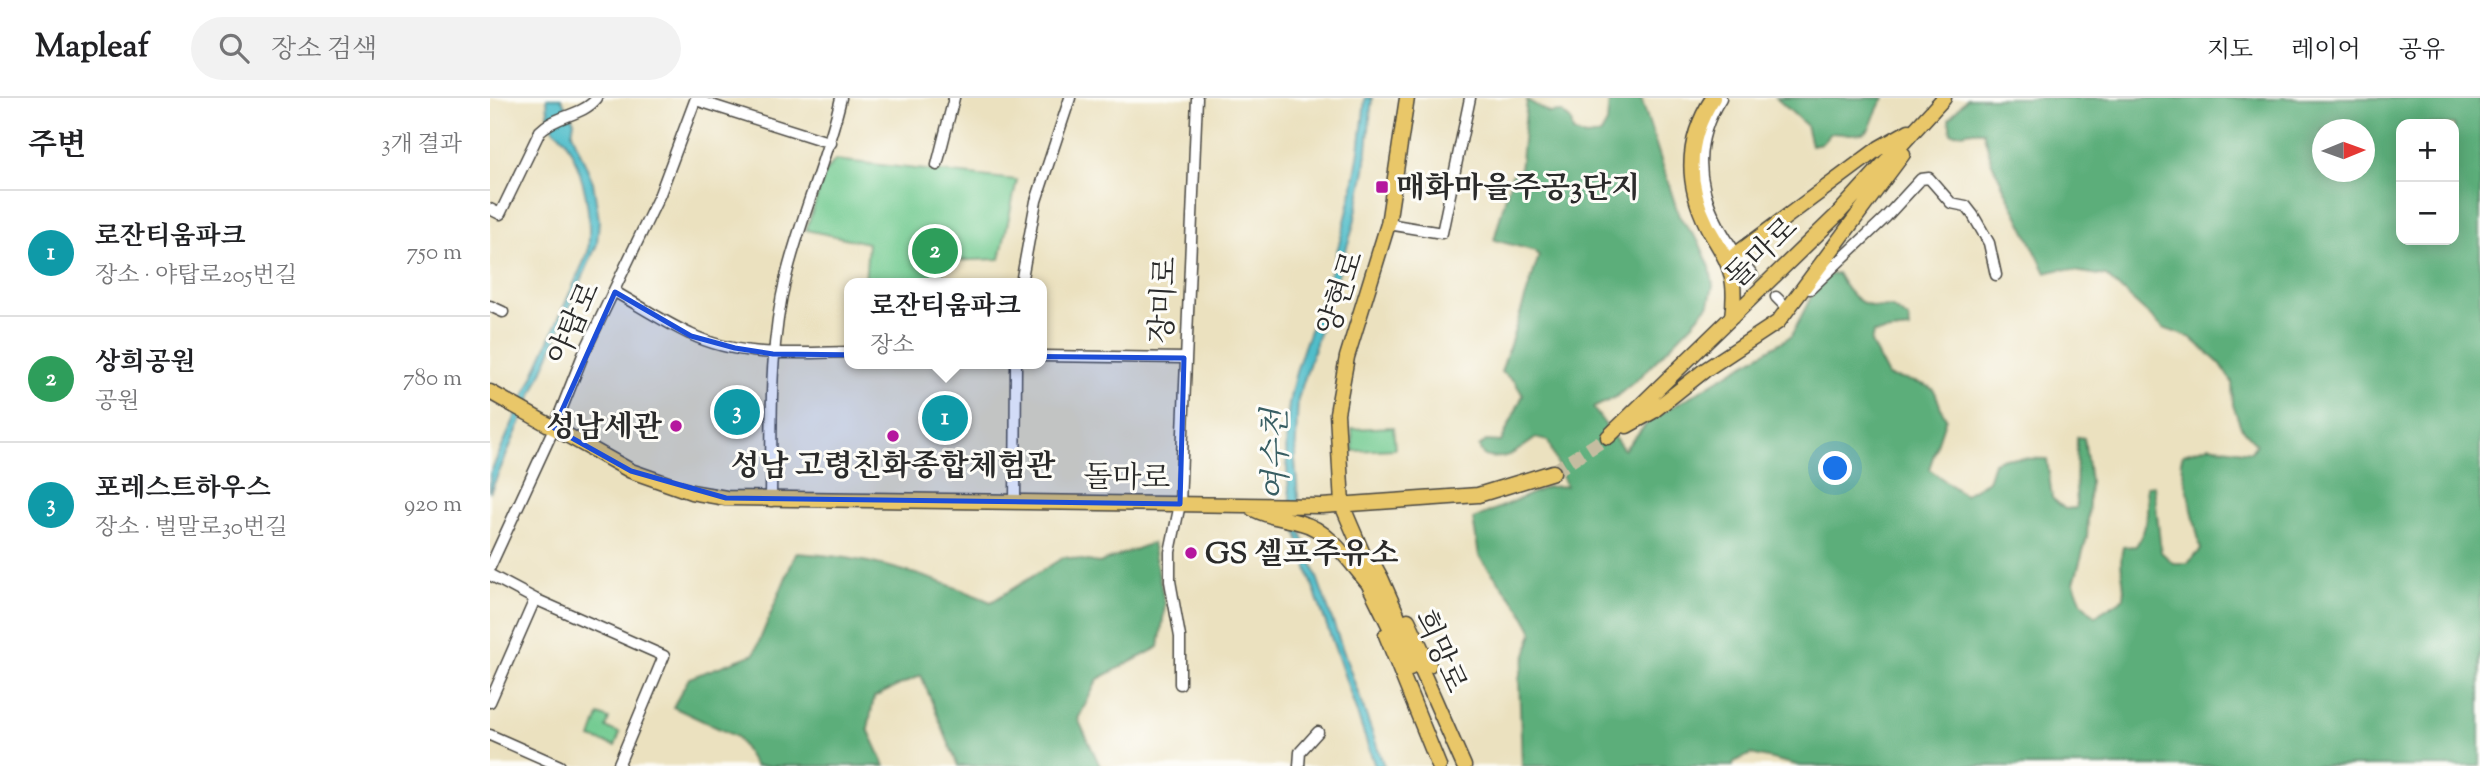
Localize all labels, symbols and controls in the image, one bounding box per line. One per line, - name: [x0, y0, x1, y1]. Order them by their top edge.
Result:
- search box: [191, 17, 681, 80]
- text: Mapleaf: [35, 24, 149, 72]
- icon: search: [215, 29, 253, 67]
- text: 장소 검색: [271, 32, 377, 69]
- text: 지도: [2207, 34, 2253, 68]
- text: 레이어: [2291, 34, 2361, 68]
- text: 공유: [2399, 34, 2445, 68]
- north arrow: [2312, 119, 2375, 182]
- map controls: [2396, 119, 2459, 245]
- button: +: [2396, 119, 2459, 182]
- text: 주변: [28, 125, 86, 168]
- text: 3개 결과: [381, 129, 462, 162]
- place label: 매화마을주공3단지: [1396, 168, 1640, 211]
- marker: 매화마을주공3단지: [1374, 179, 1390, 195]
- button: −: [2396, 182, 2459, 245]
- street label: 돌마로: [1717, 208, 1809, 299]
- text: 로잔티움파크: [95, 219, 246, 256]
- pin: 2: [912, 225, 958, 277]
- text: 1: [47, 237, 55, 270]
- text: 750 m: [407, 237, 462, 270]
- street label: 양현로: [1308, 246, 1376, 342]
- street label: 장미로: [1142, 256, 1189, 345]
- text: 장소 · 야탑로205번길: [95, 260, 297, 293]
- street label: 야탑로: [538, 276, 613, 372]
- popup: [844, 278, 1047, 369]
- text: 로잔티움파크: [870, 289, 1021, 326]
- text: 장소: [870, 330, 915, 363]
- text: 상희공원: [95, 345, 195, 382]
- text: 2: [46, 363, 56, 396]
- text: 780 m: [403, 363, 462, 396]
- text: 공원: [95, 386, 139, 419]
- pin: 3: [714, 386, 760, 438]
- pin: 1: [922, 392, 968, 444]
- water label: 여수천: [1254, 406, 1302, 502]
- place label: 성남세관: [546, 407, 662, 450]
- marker: 성남세관: [668, 418, 684, 434]
- marker: 성남 고령친화종합체험관: [885, 428, 901, 444]
- place label: 성남 고령친화종합체험관: [730, 446, 1056, 489]
- your location: [1818, 451, 1852, 485]
- street label: 돌마로: [1083, 457, 1171, 502]
- text: 포레스트하우스: [95, 471, 271, 508]
- text: 3: [46, 489, 56, 522]
- text: 920 m: [404, 489, 462, 522]
- text: 장소 · 벌말로30번길: [95, 512, 287, 545]
- place label: GS 셀프주유소: [1205, 534, 1399, 577]
- marker: GS 셀프주유소: [1183, 545, 1199, 561]
- street label: 희망로: [1401, 604, 1476, 700]

